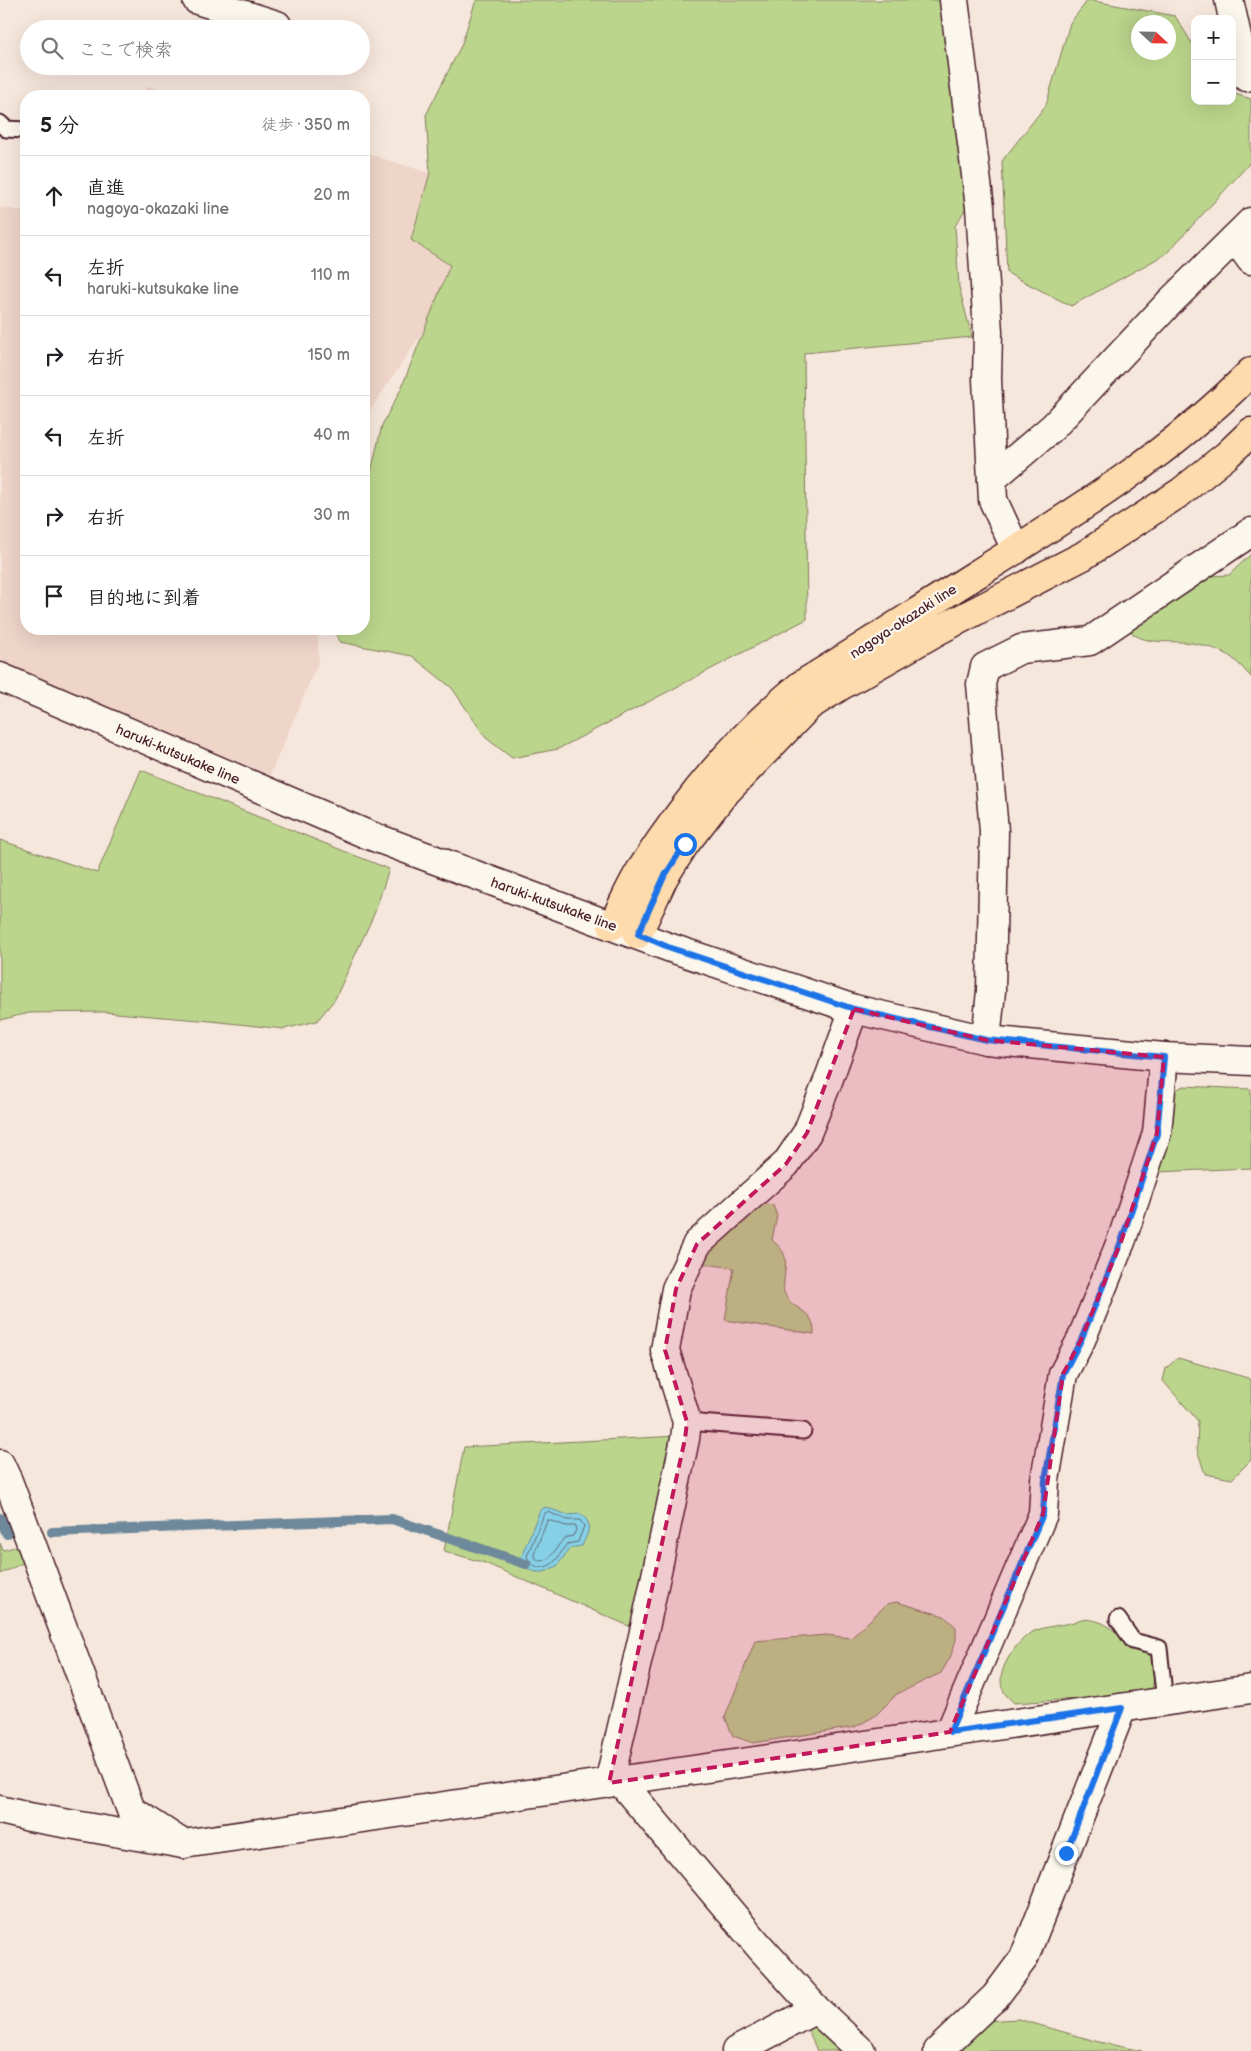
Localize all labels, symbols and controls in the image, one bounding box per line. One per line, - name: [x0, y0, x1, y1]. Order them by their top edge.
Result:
- north arrow: [1131, 15, 1176, 60]
- map controls: [1191, 15, 1236, 105]
- button: +: [1191, 15, 1236, 60]
- search box: [20, 20, 370, 75]
- icon: search: [38, 34, 66, 62]
- text: ここで検索: [78, 39, 173, 62]
- button: −: [1191, 60, 1236, 105]
- text: 5 分: [40, 113, 79, 138]
- text: 徒歩 · 350 m: [262, 116, 350, 135]
- text: 直進: [87, 177, 125, 200]
- icon: ahead: [40, 182, 68, 210]
- text: 20 m: [314, 186, 350, 205]
- text: nagoya-okazaki line: [87, 200, 229, 219]
- text: 左折: [87, 257, 125, 280]
- icon: left: [40, 262, 68, 290]
- text: 110 m: [311, 266, 350, 285]
- text: haruki-kutsukake line: [87, 280, 239, 299]
- icon: right: [40, 342, 68, 370]
- text: 150 m: [308, 346, 350, 365]
- text: 右折: [87, 347, 125, 370]
- icon: left: [40, 422, 68, 450]
- text: 40 m: [313, 426, 350, 445]
- text: 左折: [87, 427, 125, 450]
- icon: right: [40, 502, 68, 530]
- text: 30 m: [313, 506, 350, 525]
- text: 右折: [87, 507, 125, 530]
- street label: nagoya-okazaki line: [847, 580, 960, 662]
- icon: arrive: [40, 582, 68, 610]
- text: 目的地に到着: [87, 587, 201, 610]
- street label: haruki-kutsukake line: [113, 721, 242, 788]
- route start: [674, 833, 697, 856]
- street label: haruki-kutsukake line: [488, 874, 619, 935]
- route end: [1055, 1842, 1078, 1865]

